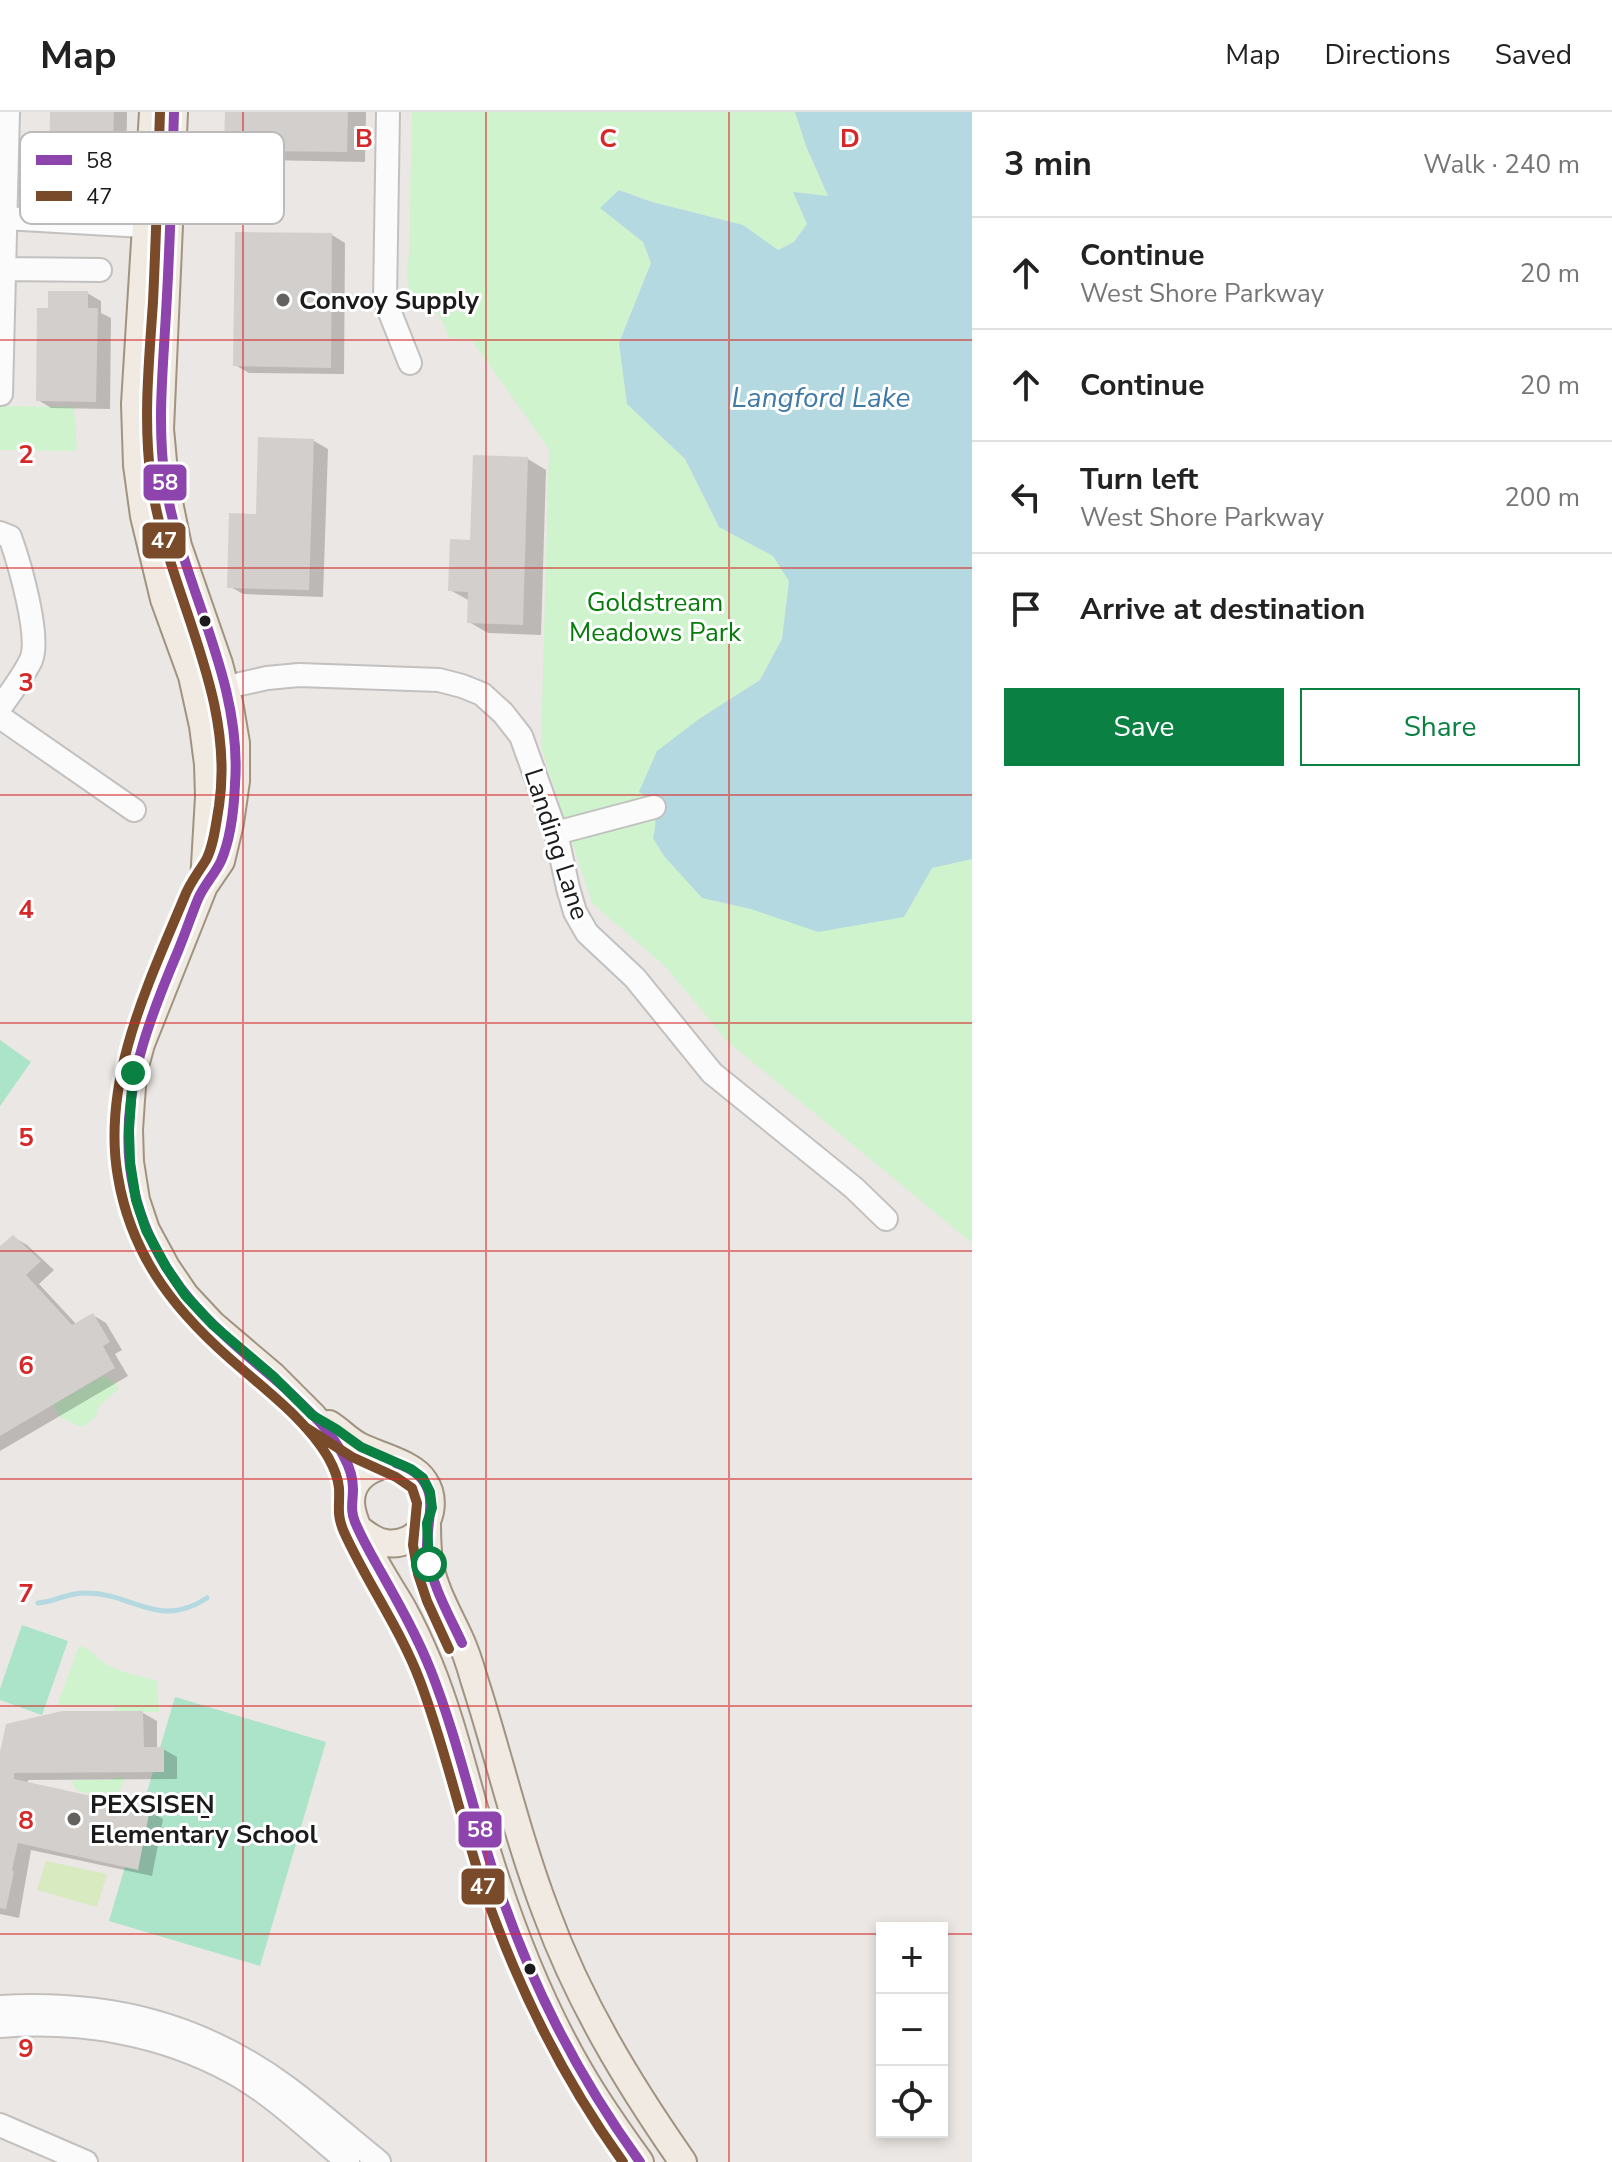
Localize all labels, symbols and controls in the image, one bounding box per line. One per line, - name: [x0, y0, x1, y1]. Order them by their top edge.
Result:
- text: Map: [40, 30, 117, 81]
- text: Map: [1225, 36, 1280, 74]
- text: Directions: [1324, 36, 1451, 74]
- text: Saved: [1495, 36, 1572, 74]
- text: B: [355, 121, 373, 156]
- text: C: [599, 121, 617, 156]
- text: D: [840, 121, 860, 156]
- legend: [20, 132, 284, 224]
- text: 3 min: [1004, 141, 1092, 187]
- text: 58: [86, 146, 112, 176]
- text: Walk · 240 m: [1423, 147, 1580, 182]
- text: 47: [86, 182, 112, 212]
- text: Continue: [1080, 235, 1205, 276]
- icon: ahead: [1004, 251, 1048, 295]
- text: 20 m: [1520, 256, 1580, 291]
- text: West Shore Parkway: [1080, 276, 1324, 311]
- place label: Convoy Supply: [299, 283, 479, 318]
- marker: Convoy Supply: [274, 291, 292, 309]
- icon: ahead: [1004, 363, 1048, 407]
- text: Continue: [1080, 365, 1205, 406]
- text: 20 m: [1520, 368, 1580, 403]
- water label: Langford Lake: [732, 379, 911, 417]
- text: 2: [18, 437, 34, 472]
- text: Turn left: [1080, 459, 1198, 500]
- line badge: 58: [142, 463, 188, 502]
- text: 58: [152, 468, 178, 498]
- icon: left: [1004, 475, 1048, 519]
- text: 200 m: [1504, 480, 1580, 515]
- text: West Shore Parkway: [1080, 500, 1324, 535]
- line badge: 47: [141, 521, 187, 560]
- text: 47: [151, 526, 177, 556]
- park label: Goldstream Meadows Park: [569, 585, 742, 650]
- icon: arrive: [1004, 587, 1048, 631]
- text: Arrive at destination: [1080, 589, 1365, 630]
- unlabelled marker: [197, 613, 213, 629]
- text: 3: [18, 665, 34, 700]
- button: Save: [1004, 688, 1284, 766]
- button: Share: [1300, 688, 1580, 766]
- street label: Landing Lane: [516, 764, 597, 924]
- text: 4: [18, 892, 34, 927]
- route end: [115, 1055, 151, 1091]
- text: 5: [18, 1120, 34, 1155]
- text: 6: [18, 1348, 34, 1383]
- route start: [411, 1546, 447, 1582]
- text: 7: [18, 1576, 34, 1611]
- place label: PEXSISEṈ Elementary School: [90, 1787, 319, 1852]
- text: 8: [18, 1803, 34, 1838]
- marker: PEXSISEṈ Elementary School: [65, 1810, 83, 1828]
- line badge: 58: [457, 1810, 503, 1849]
- text: 58: [467, 1815, 493, 1845]
- line badge: 47: [460, 1867, 506, 1906]
- text: 47: [470, 1872, 496, 1902]
- map controls: [876, 1922, 948, 2138]
- button: +: [876, 1922, 948, 1994]
- unlabelled marker: [522, 1961, 538, 1977]
- button: −: [876, 1994, 948, 2066]
- text: 9: [18, 2031, 34, 2066]
- button: locate: [876, 2066, 948, 2138]

